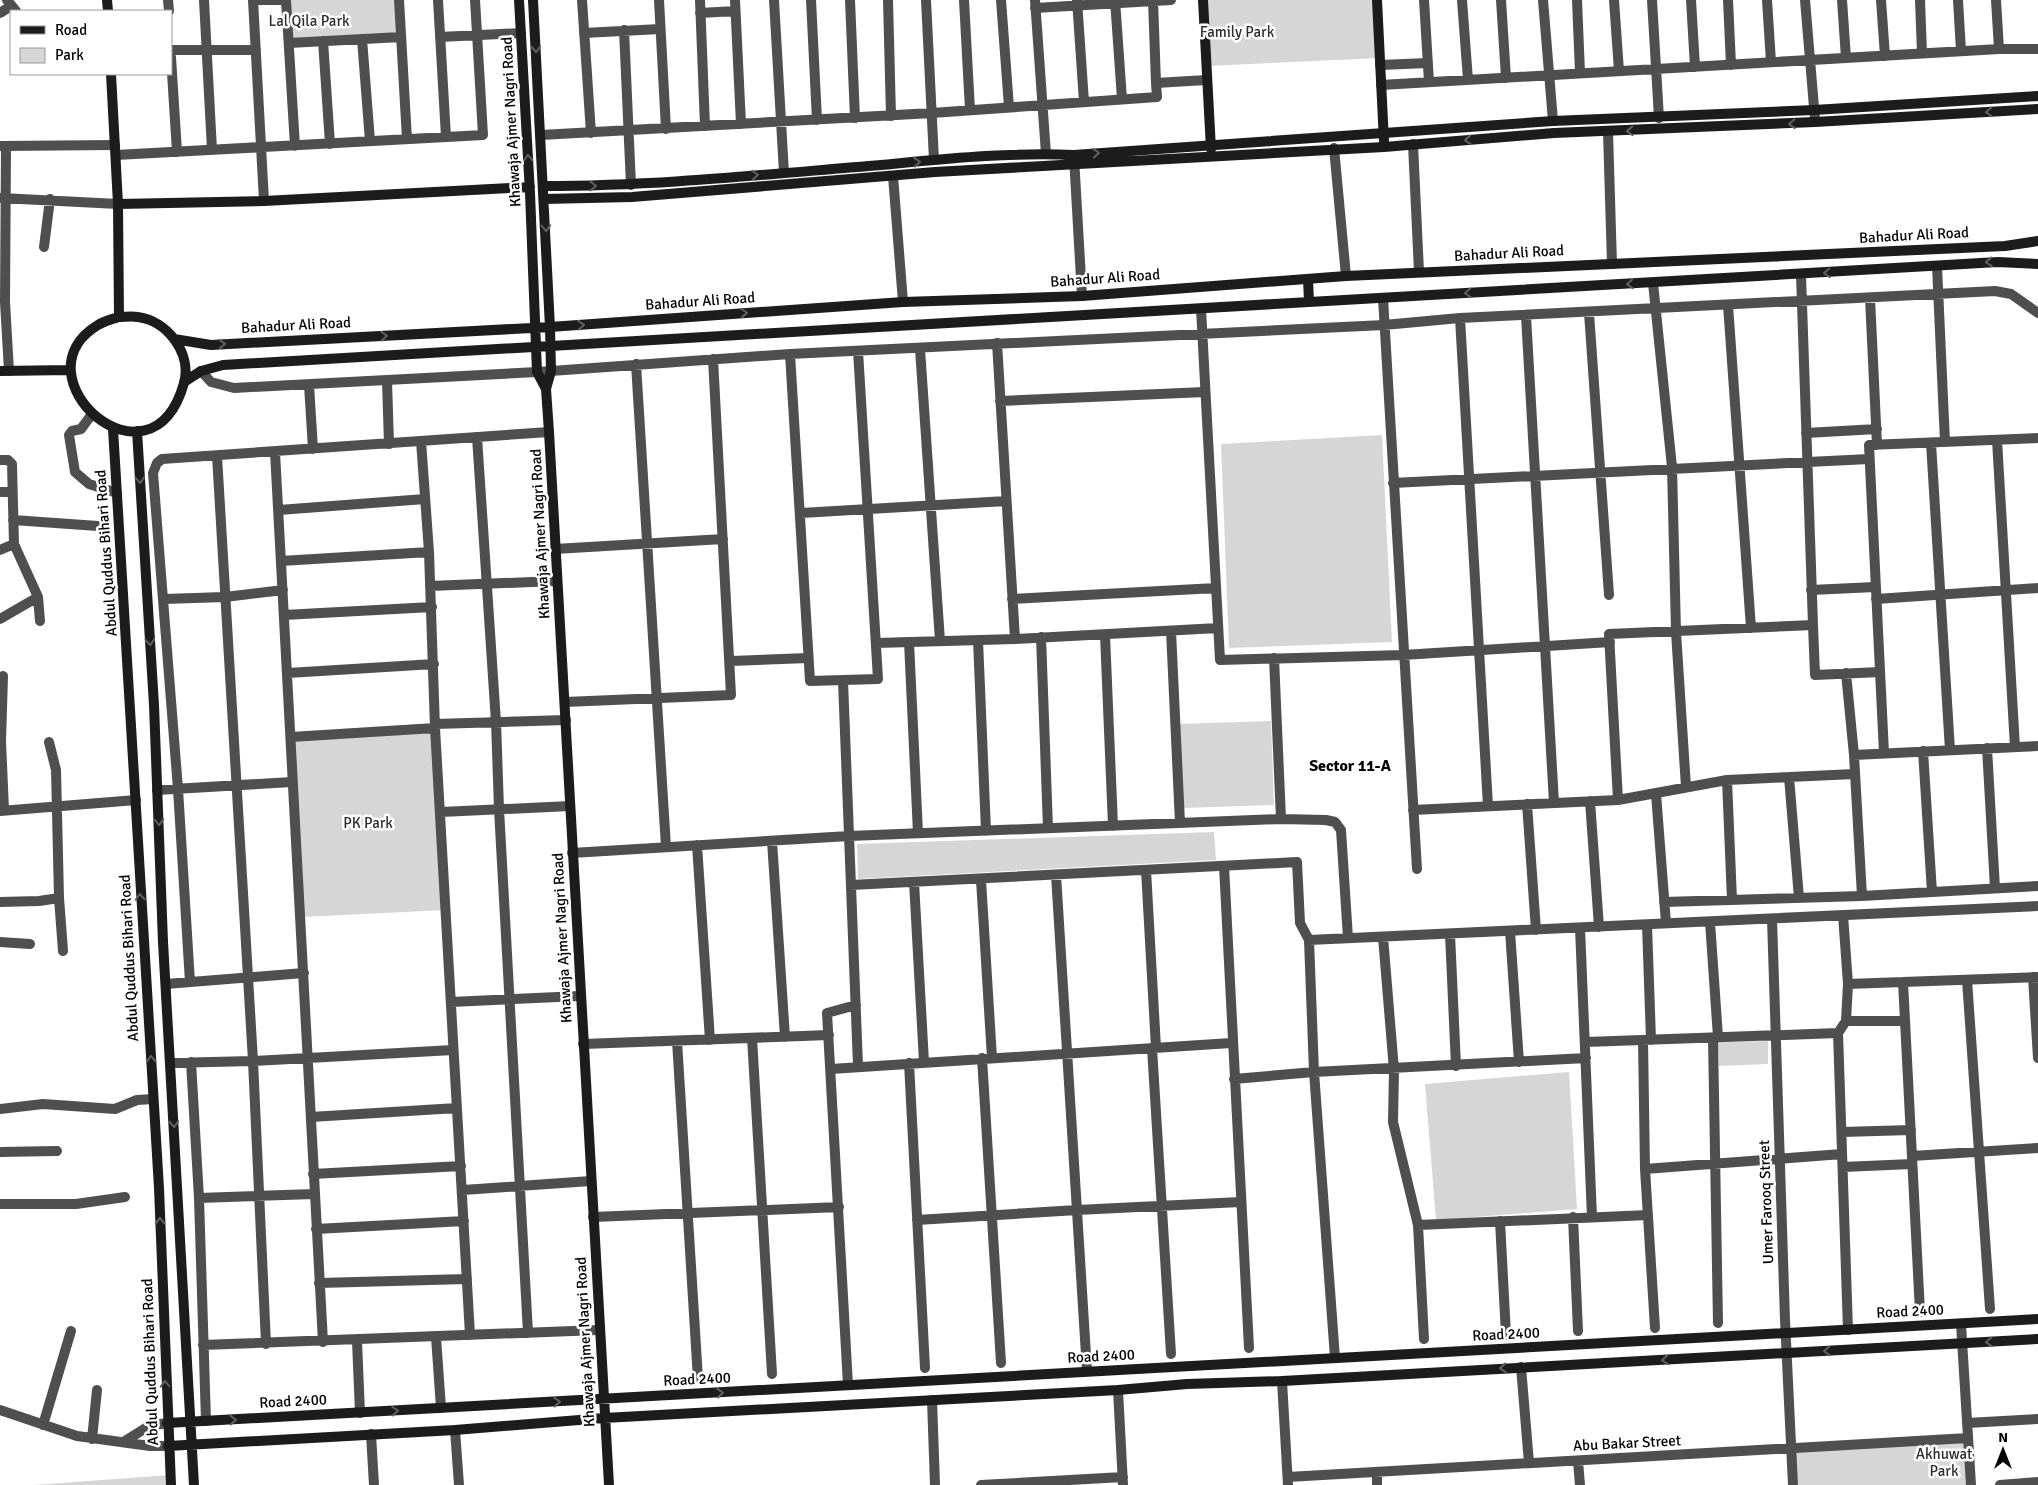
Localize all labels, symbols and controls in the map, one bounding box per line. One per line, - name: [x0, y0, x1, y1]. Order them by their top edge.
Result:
- legend: [10, 10, 172, 75]
- park label: Lal Qila Park: [268, 12, 350, 30]
- text: Road: [55, 21, 87, 39]
- park label: Family Park: [1200, 23, 1275, 41]
- street label: Khawaja Ajmer Nagri Road: [498, 36, 524, 208]
- one-way arrow: [530, 45, 541, 53]
- text: Park: [55, 46, 84, 64]
- one-way arrow: [1985, 106, 1993, 117]
- one-way arrow: [1788, 118, 1796, 129]
- one-way arrow: [1626, 126, 1634, 136]
- one-way arrow: [1463, 134, 1471, 145]
- one-way arrow: [1093, 148, 1101, 159]
- one-way arrow: [523, 154, 534, 162]
- one-way arrow: [913, 157, 921, 168]
- one-way arrow: [751, 170, 759, 181]
- one-way arrow: [589, 181, 597, 191]
- street label: Bahadur Ali Road: [1859, 223, 1970, 247]
- one-way arrow: [540, 225, 551, 233]
- street label: Bahadur Ali Road: [1454, 241, 1565, 265]
- one-way arrow: [1985, 257, 1993, 268]
- street label: Bahadur Ali Road: [1049, 265, 1161, 291]
- one-way arrow: [1823, 268, 1831, 279]
- one-way arrow: [1626, 279, 1634, 290]
- street label: Bahadur Ali Road: [644, 288, 756, 314]
- one-way arrow: [1463, 288, 1471, 299]
- one-way arrow: [740, 308, 748, 319]
- street label: Bahadur Ali Road: [241, 313, 352, 337]
- one-way arrow: [578, 319, 586, 330]
- one-way arrow: [381, 330, 389, 341]
- one-way arrow: [218, 339, 226, 350]
- street label: Khawaja Ajmer Nagri Road: [527, 448, 553, 620]
- street label: Abdul Quddus Bihari Road: [91, 469, 121, 637]
- one-way arrow: [134, 476, 145, 484]
- one-way arrow: [145, 638, 156, 646]
- district label: Sector 11-A: [1309, 756, 1392, 776]
- park label: PK Park: [343, 814, 393, 832]
- one-way arrow: [153, 818, 164, 826]
- street label: Khawaja Ajmer Nagri Road: [549, 852, 575, 1024]
- street label: Abdul Quddus Bihari Road: [116, 874, 142, 1042]
- one-way arrow: [135, 893, 146, 901]
- one-way arrow: [145, 1055, 156, 1063]
- one-way arrow: [168, 1120, 179, 1128]
- street label: Umer Farooq Street: [1755, 1140, 1777, 1264]
- one-way arrow: [155, 1217, 165, 1225]
- street label: Khawaja Ajmer Nagri Road: [572, 1256, 598, 1428]
- street label: Abdul Quddus Bihari Road: [138, 1278, 162, 1446]
- street label: Road 2400: [1876, 1300, 1944, 1322]
- street label: Road 2400: [1472, 1323, 1540, 1345]
- one-way arrow: [1985, 1336, 1993, 1347]
- street label: Road 2400: [1067, 1345, 1135, 1367]
- one-way arrow: [1823, 1345, 1831, 1356]
- one-way arrow: [1661, 1354, 1669, 1365]
- one-way arrow: [1498, 1363, 1506, 1374]
- street label: Road 2400: [663, 1368, 731, 1390]
- one-way arrow: [160, 1380, 171, 1388]
- one-way arrow: [716, 1387, 724, 1398]
- street label: Road 2400: [259, 1390, 327, 1412]
- one-way arrow: [554, 1396, 562, 1407]
- one-way arrow: [391, 1405, 399, 1416]
- one-way arrow: [229, 1414, 237, 1425]
- north arrow: [1978, 1425, 2028, 1475]
- text: N: [1998, 1429, 2008, 1446]
- street label: Abu Bakar Street: [1572, 1431, 1682, 1455]
- park label: Akhuwat Park: [1916, 1445, 1972, 1480]

